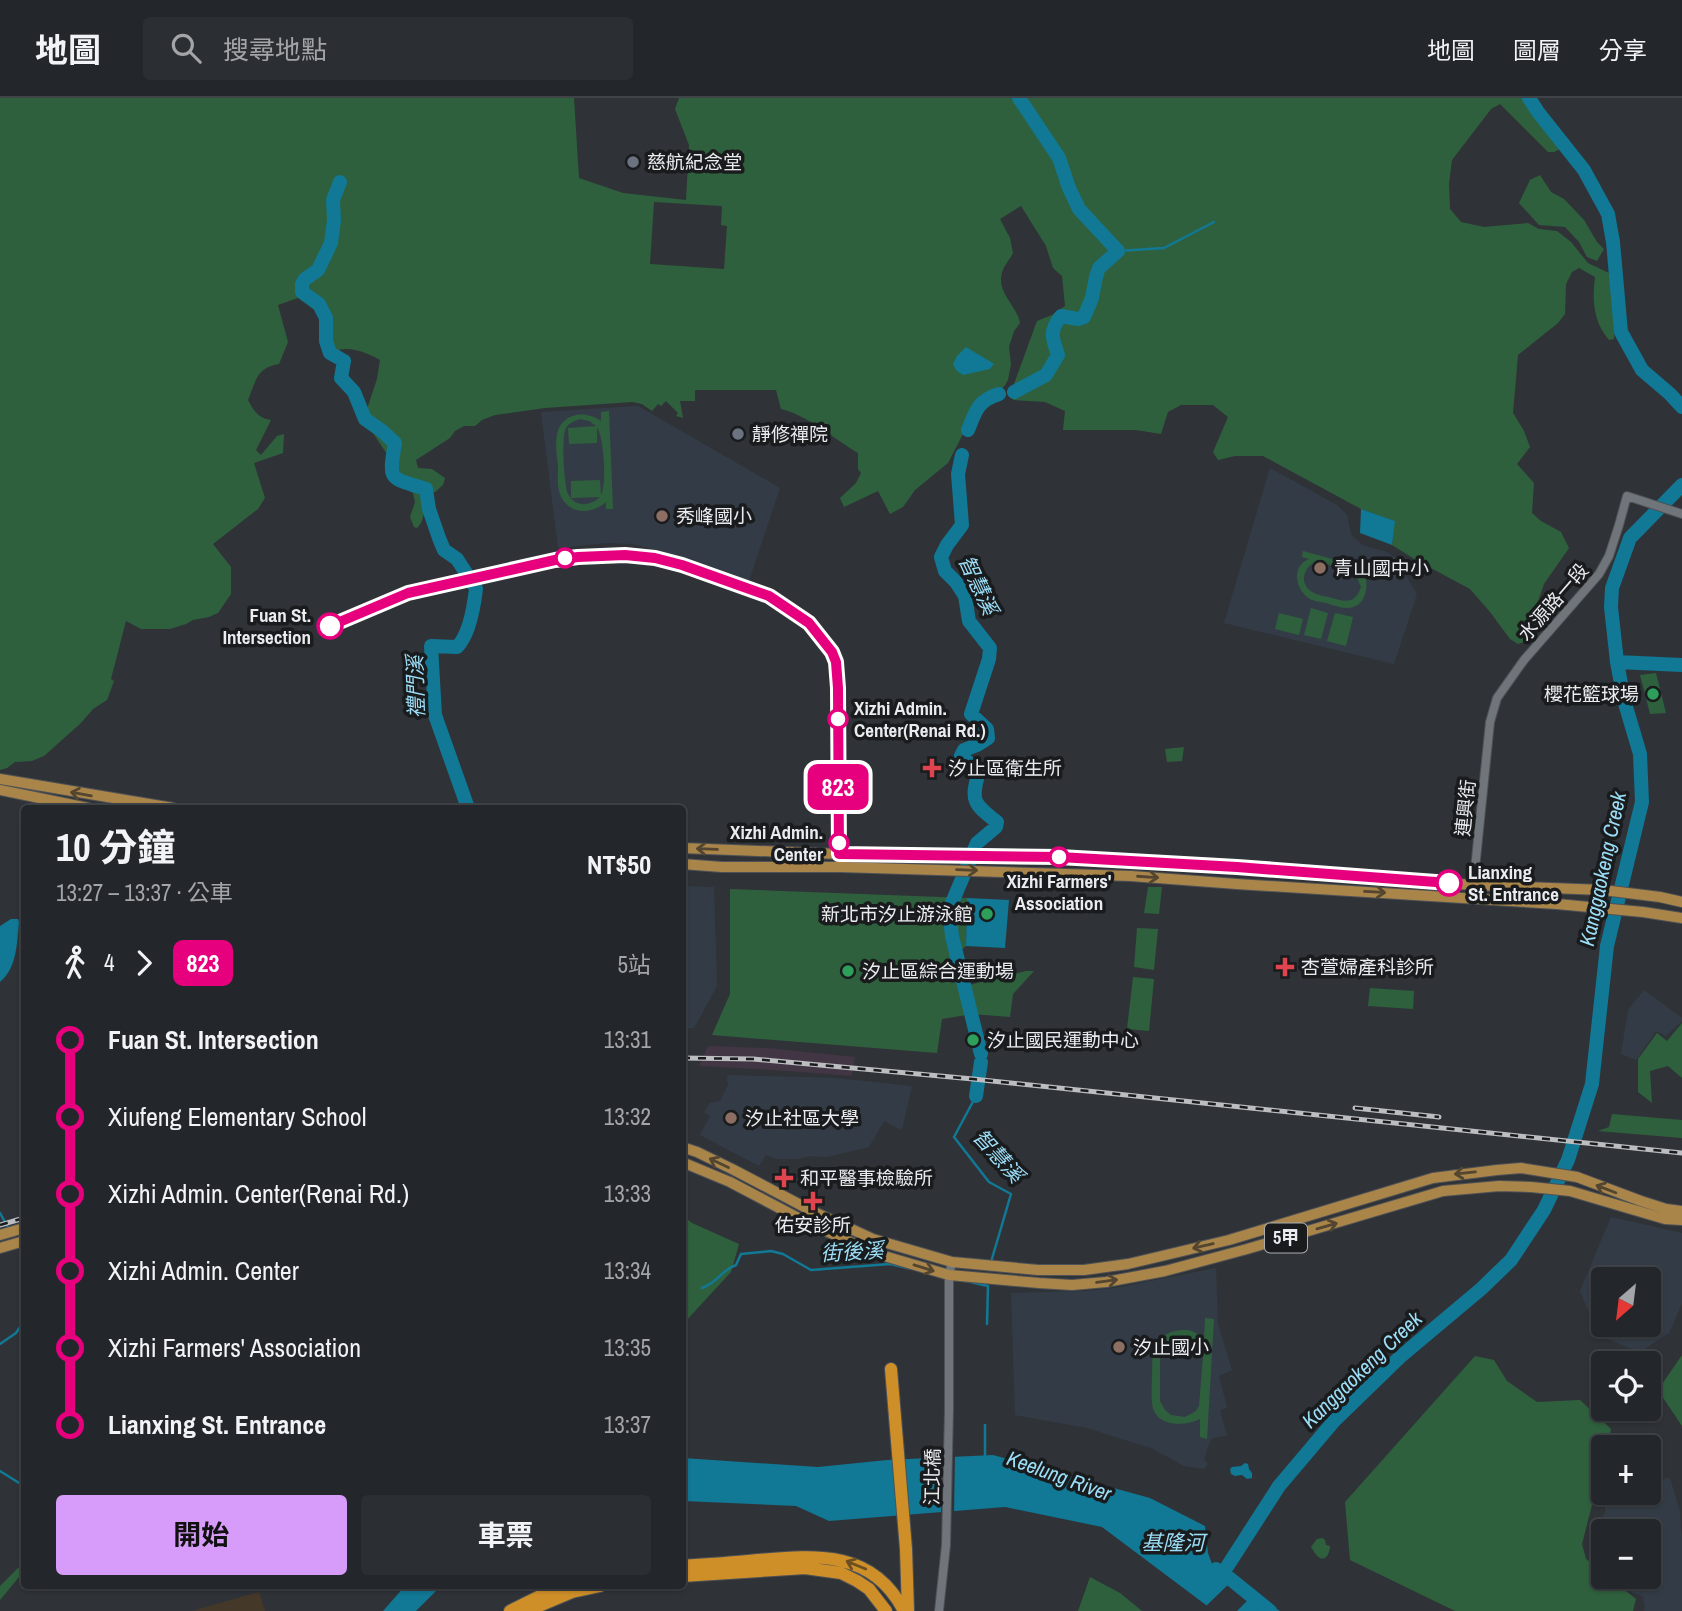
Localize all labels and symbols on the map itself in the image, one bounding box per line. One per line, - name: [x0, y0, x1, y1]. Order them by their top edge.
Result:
- place label: 慈航紀念堂: [647, 149, 742, 175]
- marker: 慈航紀念堂: [625, 154, 641, 170]
- place label: 靜修禪院: [752, 421, 828, 447]
- marker: 靜修禪院: [730, 426, 746, 442]
- place label: 秀峰國小: [676, 503, 752, 529]
- marker: 秀峰國小: [654, 508, 670, 524]
- unlabelled marker: [555, 548, 575, 568]
- water label: 智慧溪: [952, 550, 1006, 622]
- place label: 青山國中小: [1334, 555, 1429, 581]
- street label: 水源路一段: [1512, 558, 1594, 646]
- marker: 青山國中小: [1312, 560, 1328, 576]
- place label: Fuan St. Intersection: [223, 602, 311, 650]
- marker: Fuan St. Intersection: [317, 613, 343, 639]
- water label: 禮門溪: [400, 652, 431, 719]
- place label: 櫻花籃球場: [1544, 681, 1639, 707]
- marker: 櫻花籃球場: [1645, 686, 1661, 702]
- place label: Xizhi Admin. Center(Renai Rd.): [854, 695, 986, 743]
- marker: Xizhi Admin. Center(Renai Rd.): [828, 709, 848, 729]
- place label: 汐止區衛生所: [948, 755, 1062, 781]
- marker: 汐止區衛生所: [922, 758, 942, 778]
- line badge: 823: [798, 764, 878, 810]
- street label: 連興街: [1449, 778, 1481, 838]
- one-way arrow: [71, 787, 93, 800]
- water label: Kanggaokeng Creek: [1572, 788, 1633, 949]
- place label: Xizhi Admin. Center: [730, 819, 823, 867]
- marker: Xizhi Admin. Center: [829, 833, 849, 853]
- one-way arrow: [695, 842, 718, 855]
- marker: Xizhi Farmers' Association: [1049, 847, 1069, 867]
- place label: Lianxing St. Entrance: [1468, 859, 1559, 907]
- one-way arrow: [955, 864, 978, 877]
- place label: Xizhi Farmers' Association: [1006, 868, 1112, 916]
- marker: Lianxing St. Entrance: [1436, 870, 1462, 896]
- one-way arrow: [1136, 871, 1158, 884]
- one-way arrow: [1363, 886, 1386, 899]
- place label: 新北市汐止游泳館: [821, 901, 973, 927]
- marker: 新北市汐止游泳館: [979, 906, 995, 922]
- place label: 杏萱婦產科診所: [1301, 954, 1434, 980]
- marker: 杏萱婦產科診所: [1275, 957, 1295, 977]
- place label: 汐止區綜合運動場: [862, 958, 1014, 984]
- marker: 汐止區綜合運動場: [840, 963, 856, 979]
- place label: 汐止國民運動中心: [987, 1027, 1139, 1053]
- marker: 汐止國民運動中心: [965, 1032, 981, 1048]
- place label: 汐止社區大學: [745, 1105, 859, 1131]
- marker: 汐止社區大學: [723, 1110, 739, 1126]
- water label: 智慧溪: [967, 1123, 1032, 1191]
- one-way arrow: [709, 1156, 730, 1169]
- place label: 和平醫事檢驗所: [800, 1165, 933, 1191]
- one-way arrow: [1454, 1167, 1476, 1180]
- marker: 和平醫事檢驗所: [774, 1168, 794, 1188]
- one-way arrow: [1595, 1181, 1617, 1194]
- marker: 佑安診所: [803, 1191, 823, 1211]
- place label: 佑安診所: [775, 1212, 851, 1238]
- one-way arrow: [1316, 1218, 1338, 1231]
- road number: 5甲: [1265, 1224, 1307, 1252]
- water label: 街後溪: [820, 1235, 887, 1268]
- one-way arrow: [1192, 1240, 1215, 1253]
- one-way arrow: [913, 1262, 935, 1275]
- north arrow: [1591, 1267, 1661, 1337]
- one-way arrow: [1095, 1275, 1118, 1288]
- water label: Kanggaokeng Creek: [1295, 1304, 1429, 1435]
- place label: 汐止國小: [1133, 1334, 1209, 1360]
- marker: 汐止國小: [1111, 1339, 1127, 1355]
- water label: Keelung River: [1003, 1443, 1117, 1508]
- street label: 江北橋: [919, 1448, 945, 1506]
- water label: 基隆河: [1142, 1528, 1208, 1557]
- one-way arrow: [846, 1558, 867, 1571]

